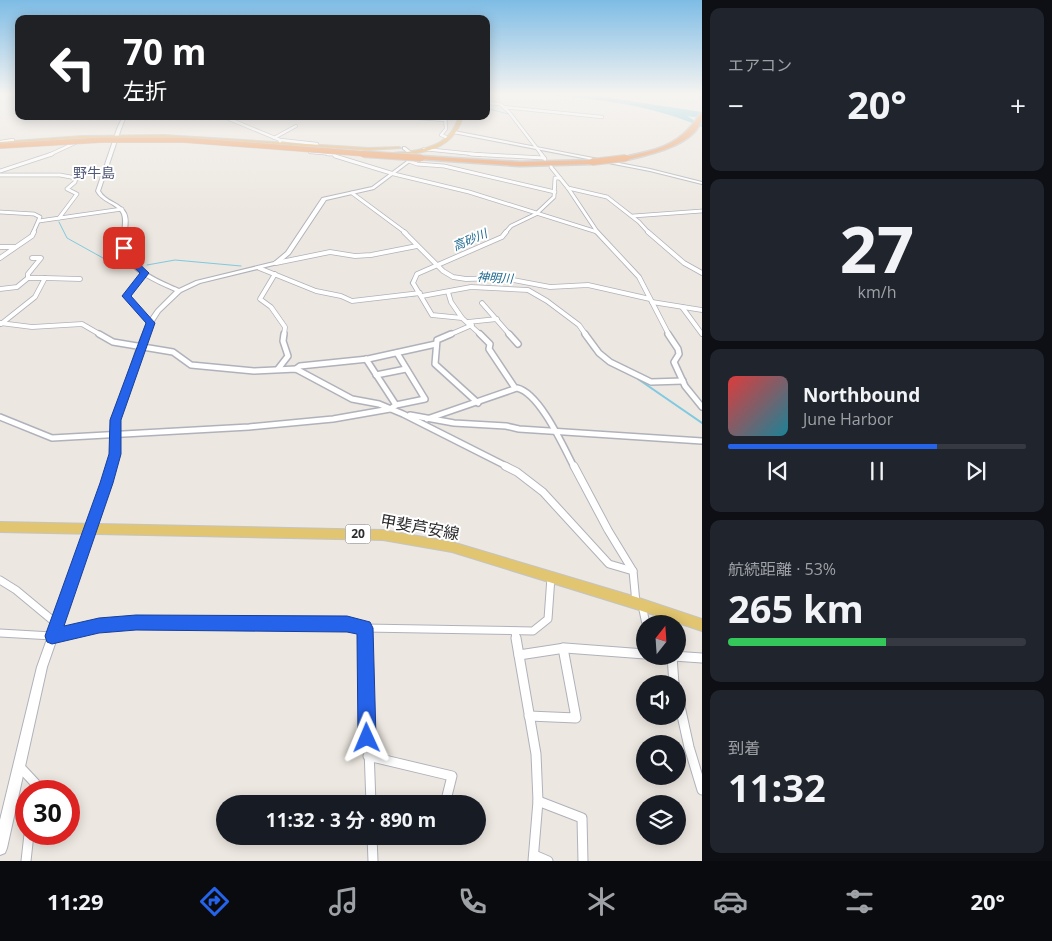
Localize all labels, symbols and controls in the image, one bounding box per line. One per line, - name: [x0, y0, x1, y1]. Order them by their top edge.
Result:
- text: 70 m: [123, 28, 206, 75]
- icon: left: [40, 35, 105, 100]
- text: エアコン: [728, 54, 792, 76]
- text: 左折: [123, 75, 167, 105]
- text: 20°: [847, 78, 907, 130]
- text: −: [728, 86, 744, 124]
- text: +: [1010, 86, 1026, 124]
- district label: 野牛島: [73, 163, 115, 182]
- text: 27: [840, 204, 914, 292]
- water label: 高砂川: [450, 224, 492, 254]
- pin: [103, 227, 145, 269]
- icon: arrive: [110, 234, 138, 262]
- water label: 神明川: [477, 268, 515, 287]
- text: km/h: [858, 281, 896, 303]
- text: Northbound: [803, 382, 920, 408]
- text: June Harbor: [803, 408, 893, 430]
- icon: previous: [764, 457, 792, 485]
- icon: pause: [863, 457, 891, 485]
- icon: next: [962, 457, 990, 485]
- street label: 甲斐芦安線: [379, 509, 461, 545]
- road number: 20: [346, 524, 370, 544]
- text: 航続距離 · 53%: [728, 558, 836, 580]
- text: 265 km: [728, 582, 864, 634]
- north arrow: [636, 615, 686, 665]
- map controls: [636, 615, 686, 845]
- button: sound: [636, 675, 686, 725]
- position arrow: [340, 711, 392, 763]
- button: search: [636, 735, 686, 785]
- text: 到着: [728, 737, 760, 759]
- text: 11:32: [728, 761, 826, 813]
- speed limit sign: 30: [15, 780, 80, 845]
- button: layers: [636, 795, 686, 845]
- text: 11:32 · 3 分 · 890 m: [266, 807, 436, 833]
- icon: directions: [197, 884, 232, 919]
- icon: music: [326, 884, 361, 919]
- icon: phone: [455, 884, 490, 919]
- icon: climate: [584, 884, 619, 919]
- icon: car: [713, 884, 748, 919]
- icon: filters: [842, 884, 877, 919]
- text: 11:29: [47, 886, 104, 916]
- text: 20°: [970, 886, 1005, 916]

